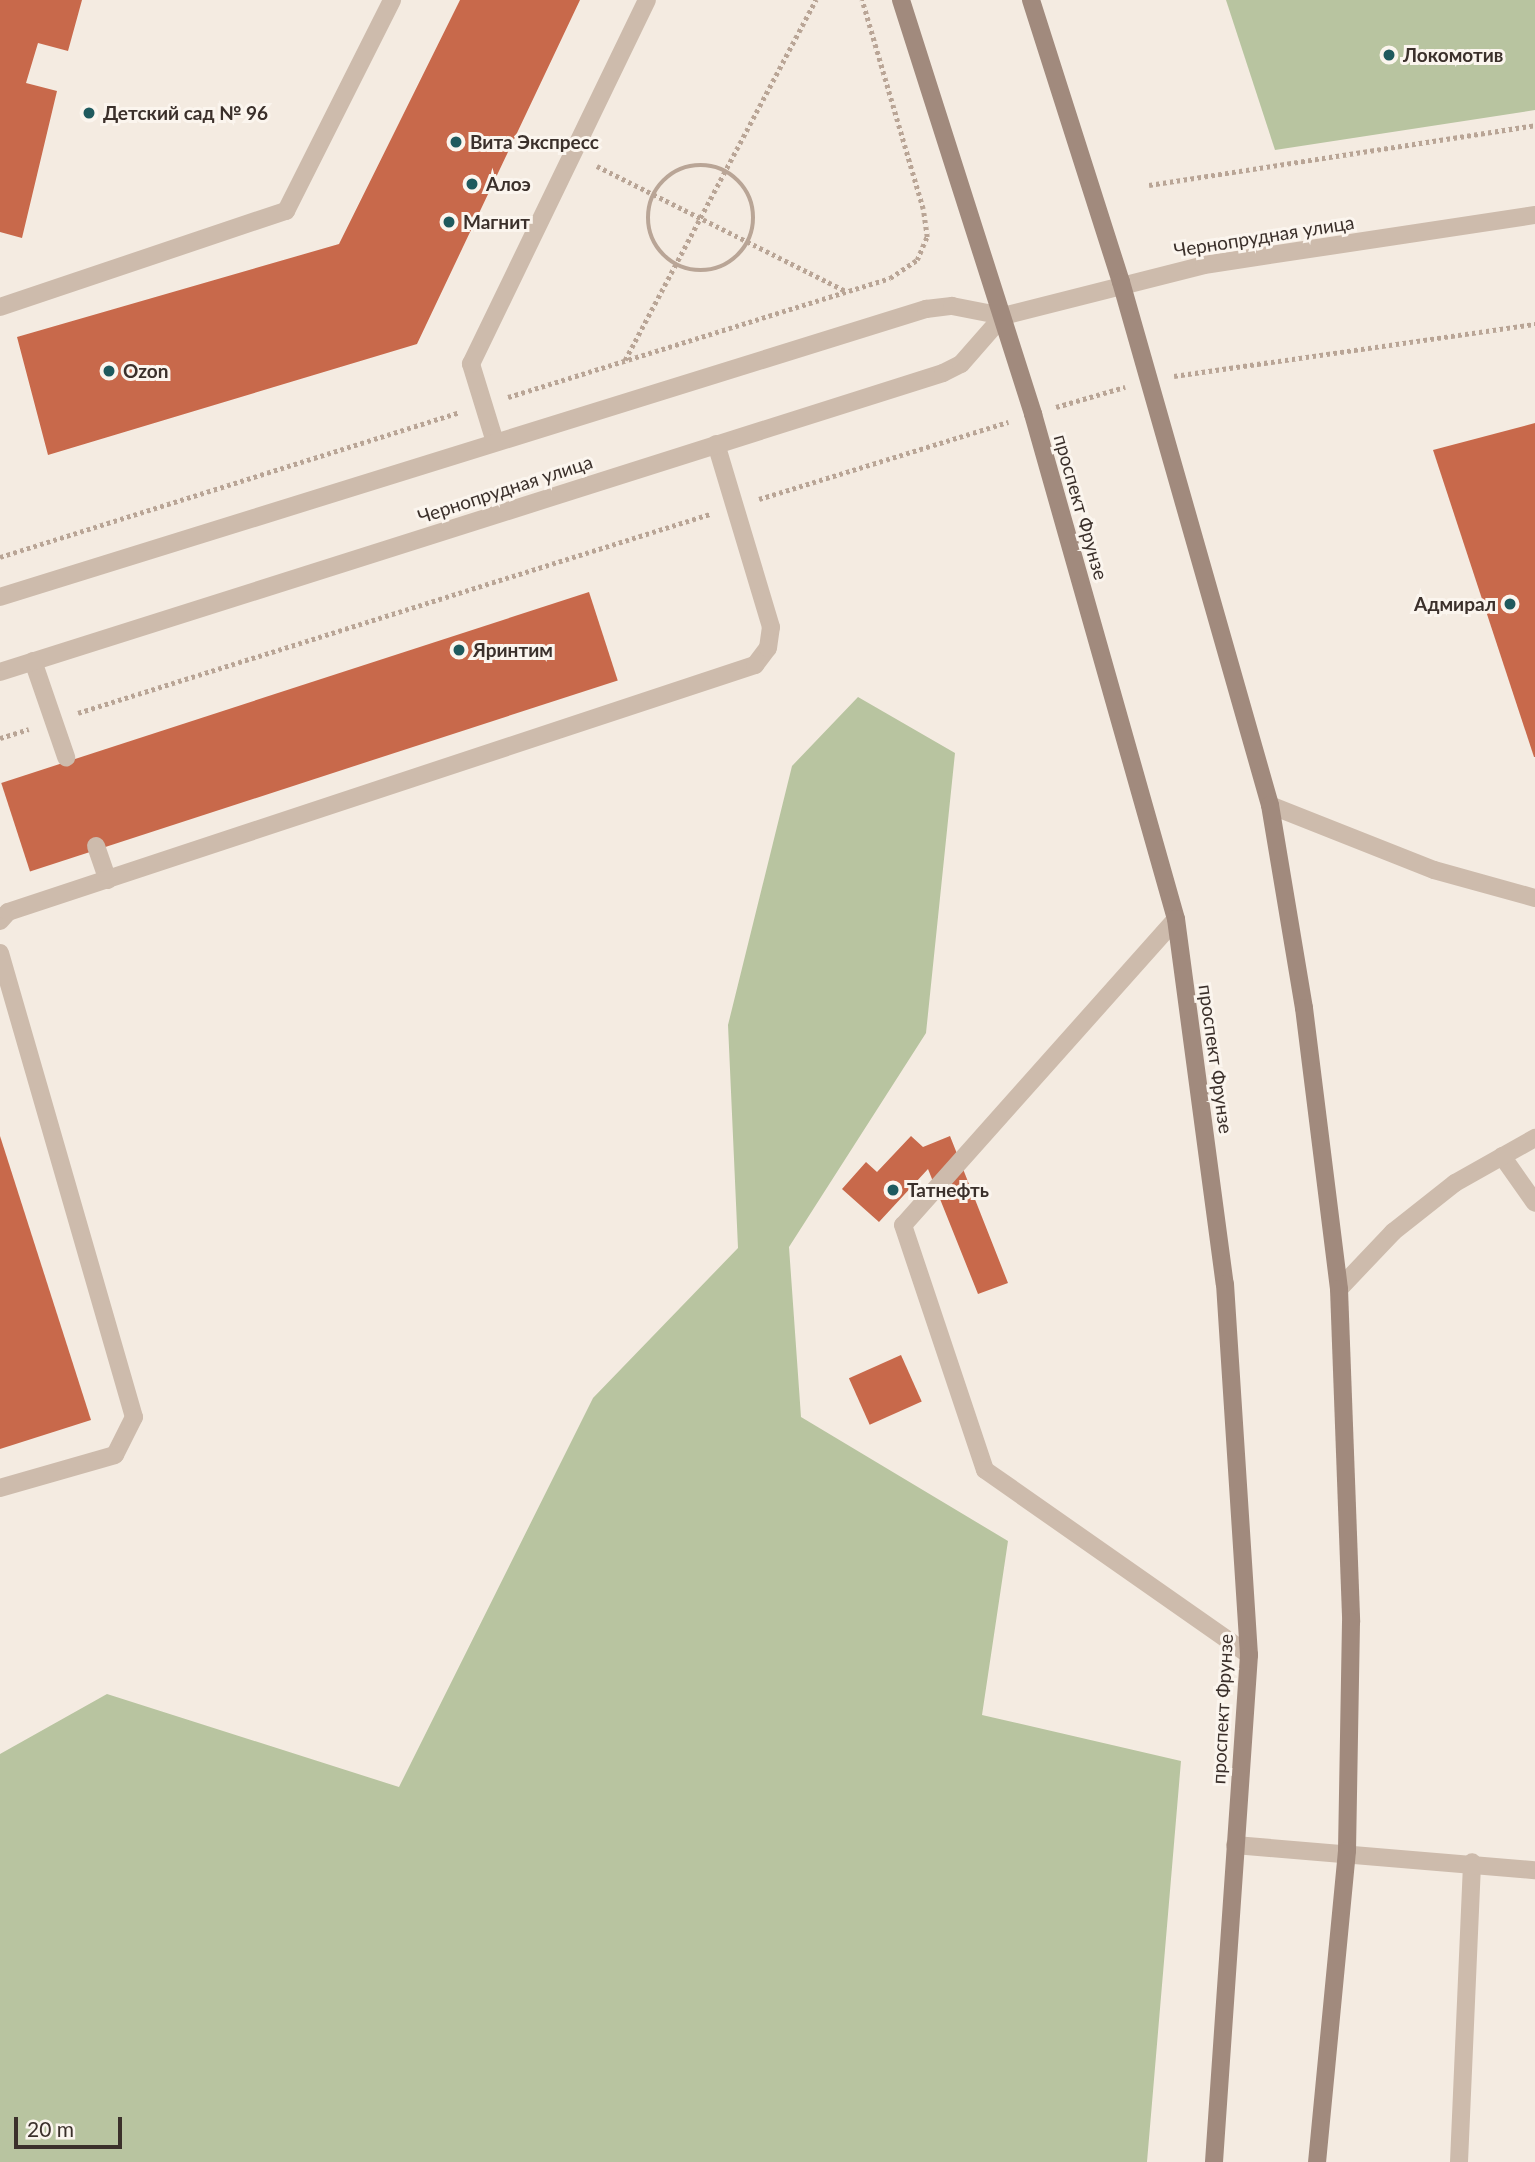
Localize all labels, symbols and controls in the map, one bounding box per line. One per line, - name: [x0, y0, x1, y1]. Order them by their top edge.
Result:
- place label: Локомотив: [1403, 44, 1503, 66]
- marker: Локомотив: [1381, 47, 1397, 63]
- place label: Детский сад № 96: [103, 102, 268, 124]
- marker: Детский сад № 96: [81, 105, 97, 121]
- place label: Вита Экспресс: [470, 131, 599, 153]
- marker: Вита Экспресс: [448, 134, 464, 150]
- place label: Алоэ: [486, 173, 531, 195]
- marker: Алоэ: [464, 176, 480, 192]
- street label: Чернопрудная улица: [1172, 210, 1356, 262]
- place label: Магнит: [463, 211, 530, 233]
- marker: Магнит: [441, 214, 457, 230]
- place label: Ozon: [123, 360, 168, 382]
- marker: Ozon: [101, 363, 117, 379]
- street label: проспект Фрунзе: [1049, 432, 1113, 582]
- street label: Чернопрудная улица: [415, 450, 595, 528]
- place label: Адмирал: [1414, 593, 1496, 615]
- marker: Адмирал: [1502, 596, 1518, 612]
- place label: Яринтим: [473, 639, 553, 661]
- marker: Яринтим: [451, 642, 467, 658]
- street label: проспект Фрунзе: [1194, 983, 1238, 1135]
- place label: Татнефть: [907, 1179, 989, 1201]
- marker: Татнефть: [885, 1182, 901, 1198]
- street label: проспект Фрунзе: [1207, 1633, 1237, 1785]
- scale bar: [18, 2102, 126, 2146]
- text: 20 m: [27, 2116, 74, 2141]

